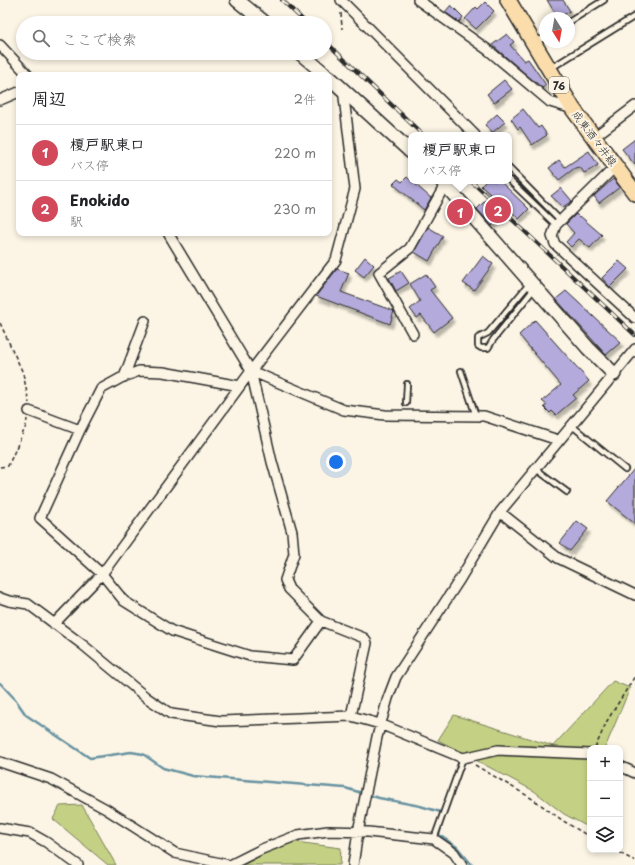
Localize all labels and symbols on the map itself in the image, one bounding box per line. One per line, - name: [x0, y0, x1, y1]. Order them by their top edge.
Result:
- north arrow: [539, 12, 575, 48]
- road number: 76: [549, 77, 569, 93]
- street label: 成東酒々井線: [568, 107, 622, 169]
- pin: 2: [485, 195, 511, 225]
- pin: 1: [447, 197, 473, 227]
- your location: [326, 452, 346, 472]

